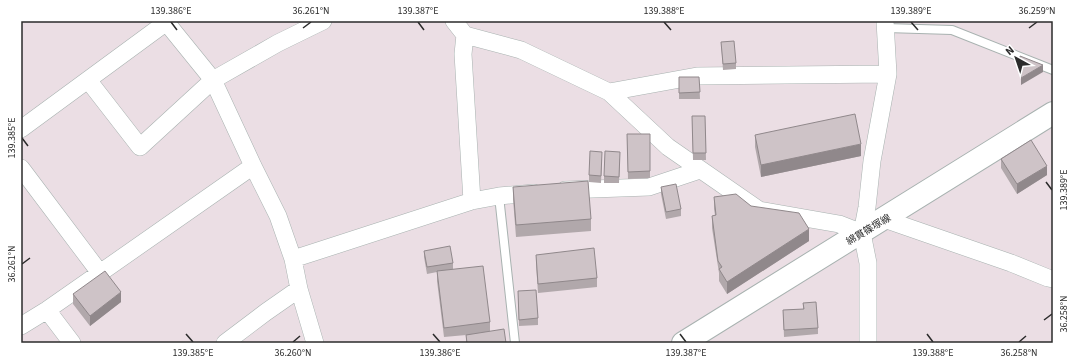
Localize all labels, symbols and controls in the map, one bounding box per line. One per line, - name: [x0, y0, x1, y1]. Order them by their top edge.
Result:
- text: 139.386°E: [151, 4, 191, 18]
- text: 36.261°N: [292, 4, 330, 18]
- text: 139.387°E: [398, 4, 438, 18]
- text: 139.388°E: [644, 4, 684, 18]
- text: 139.389°E: [891, 4, 931, 18]
- text: 36.259°N: [1018, 4, 1056, 18]
- north arrow: [996, 38, 1036, 78]
- text: N: [1002, 43, 1018, 59]
- text: 139.385°E: [5, 118, 19, 158]
- text: 139.389°E: [1057, 170, 1071, 210]
- street label: 綿貫篠塚線: [843, 211, 894, 249]
- text: 36.261°N: [5, 245, 19, 283]
- text: 36.258°N: [1057, 295, 1071, 333]
- text: 139.385°E: [173, 346, 213, 360]
- text: 36.260°N: [274, 346, 312, 360]
- text: 139.386°E: [420, 346, 460, 360]
- text: 139.387°E: [666, 346, 706, 360]
- text: 139.388°E: [913, 346, 953, 360]
- text: 36.258°N: [1000, 346, 1038, 360]

